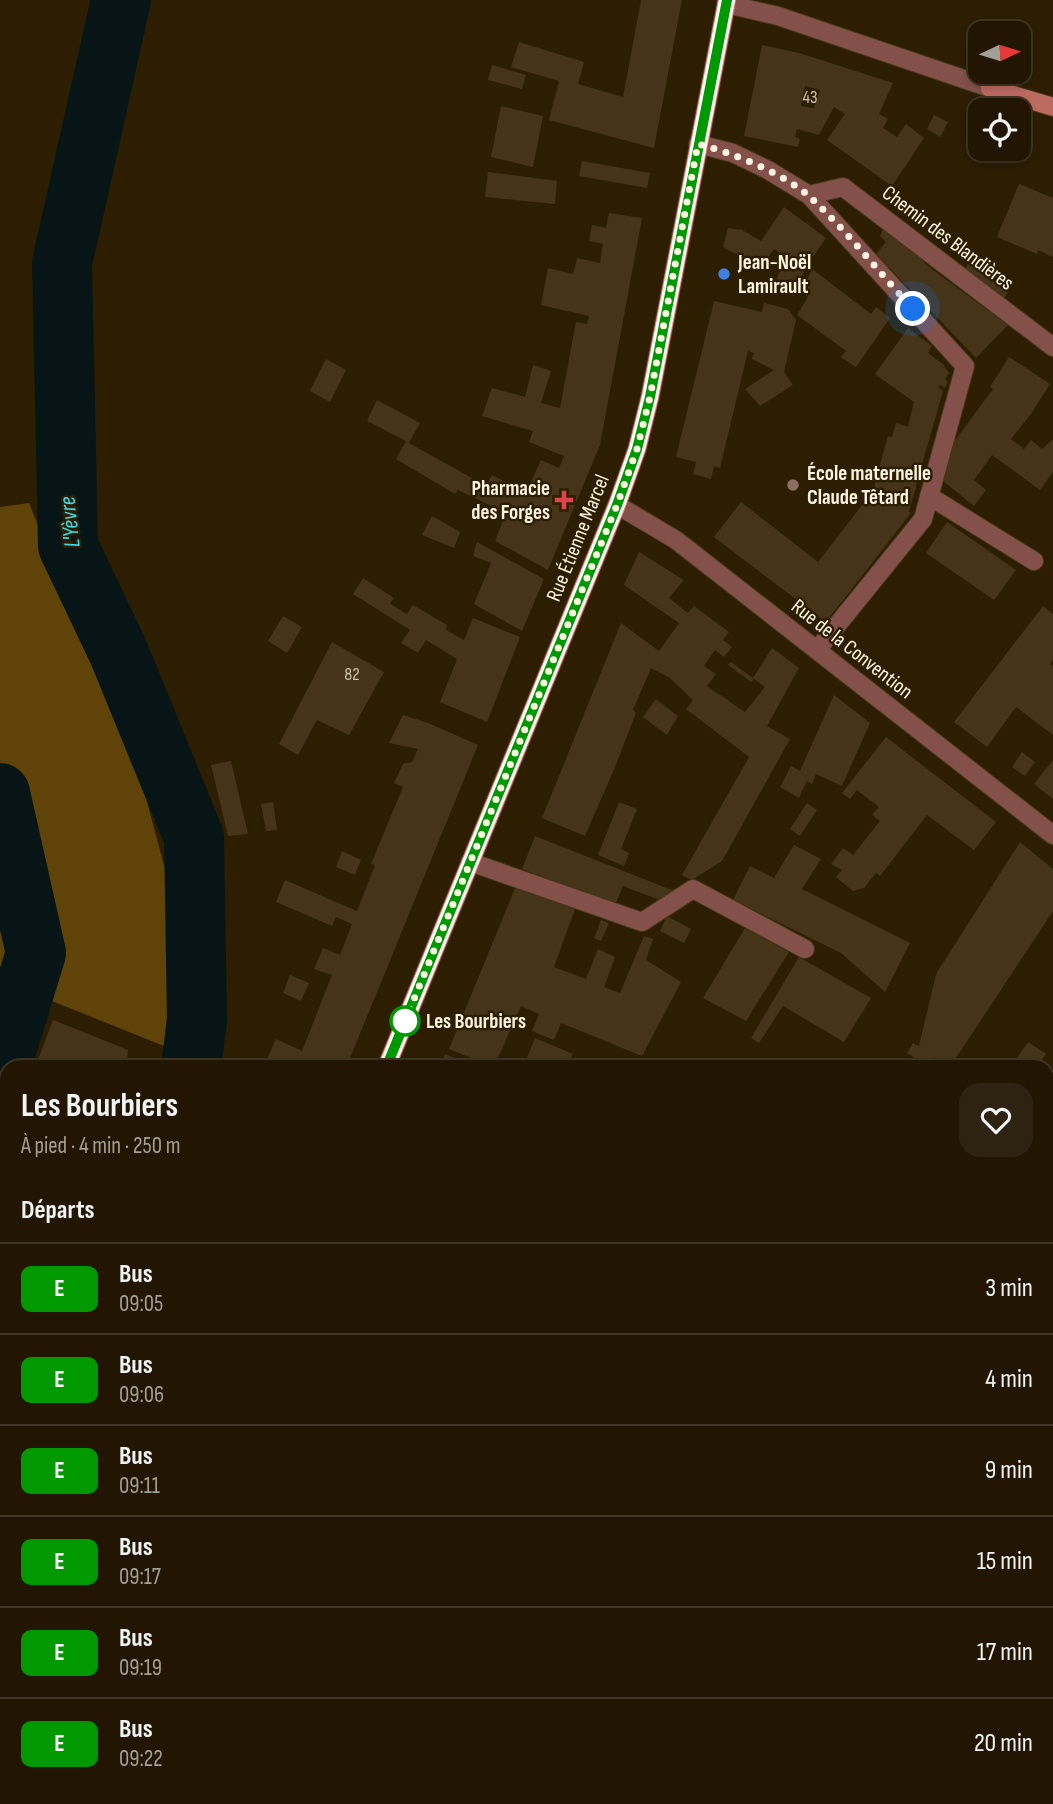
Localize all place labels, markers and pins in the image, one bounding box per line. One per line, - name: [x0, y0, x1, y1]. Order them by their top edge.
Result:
- place label: Jean-Noël Lamirault: [737, 250, 811, 299]
- marker: Jean-Noël Lamirault: [716, 266, 732, 282]
- place label: École maternelle Claude Têtard: [807, 461, 931, 510]
- place label: Pharmacie des Forges: [471, 476, 550, 525]
- marker: École maternelle Claude Têtard: [785, 477, 801, 493]
- marker: Pharmacie des Forges: [556, 492, 572, 508]
- marker: Les Bourbiers: [390, 1006, 420, 1036]
- place label: Les Bourbiers: [426, 1009, 526, 1034]

